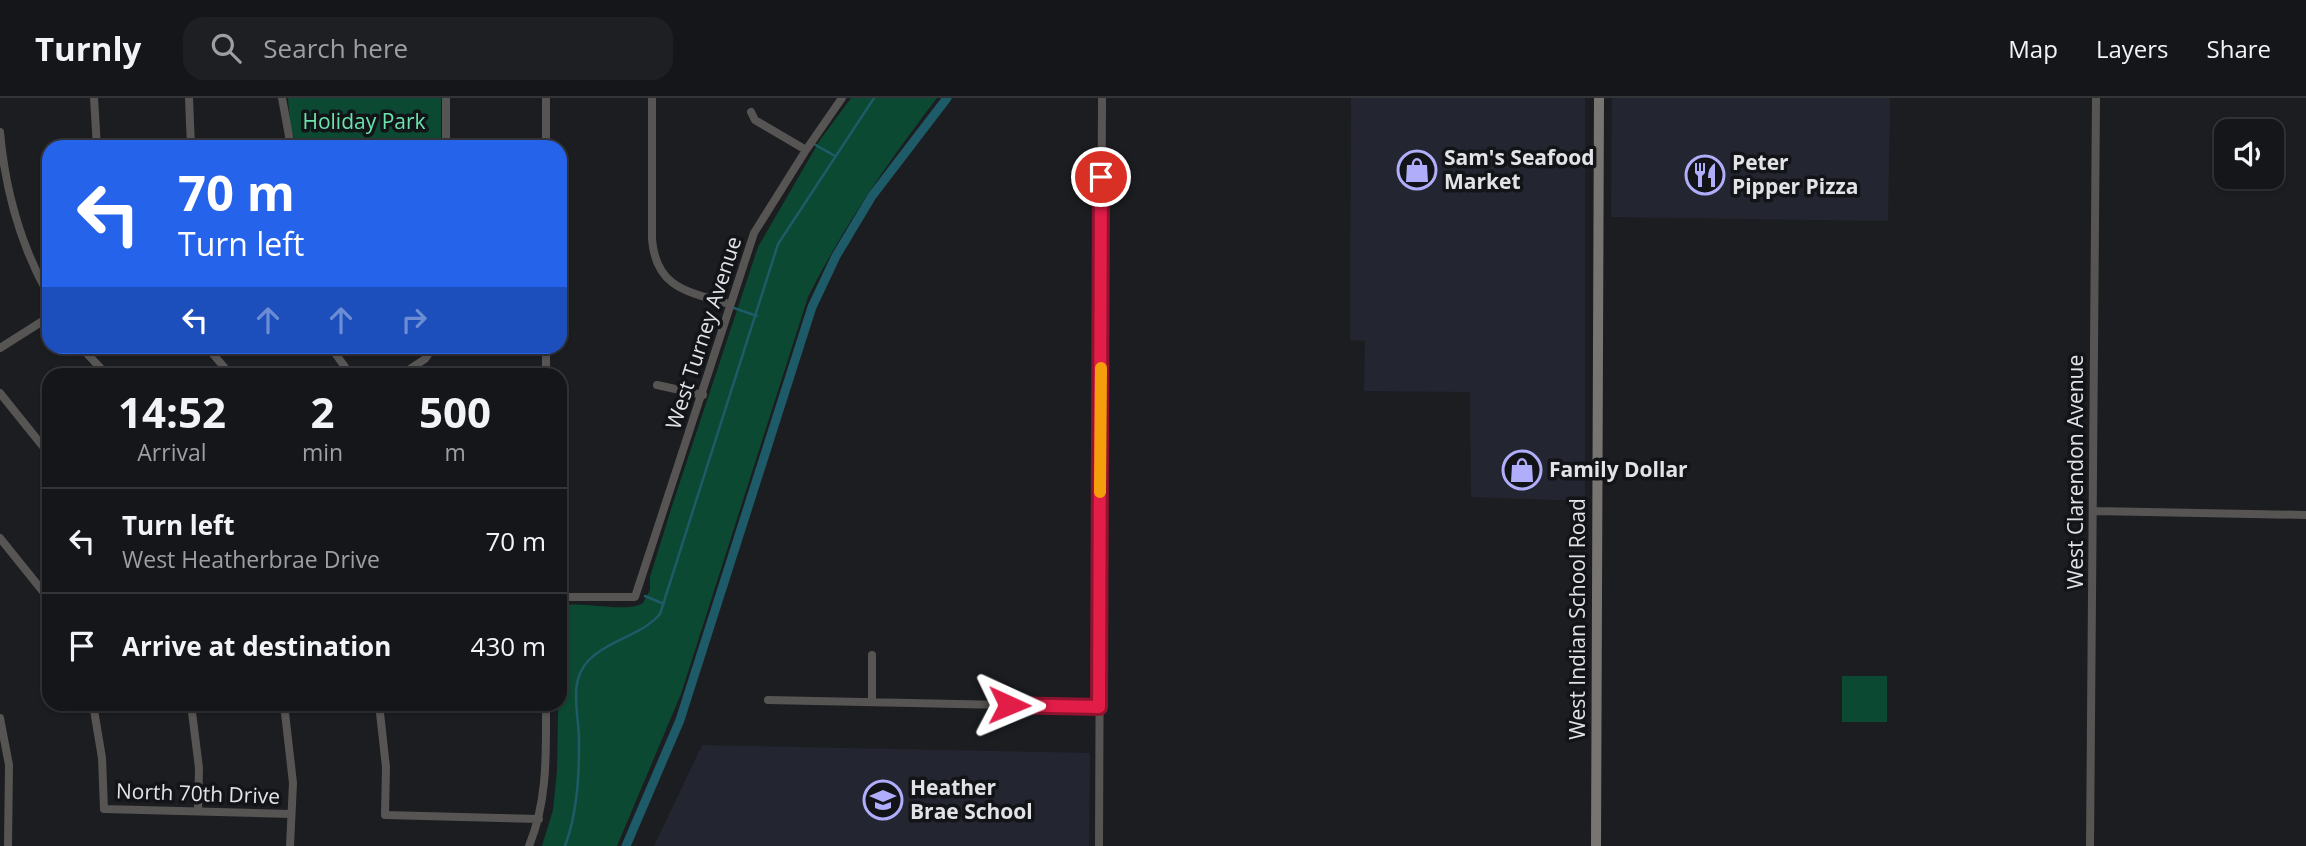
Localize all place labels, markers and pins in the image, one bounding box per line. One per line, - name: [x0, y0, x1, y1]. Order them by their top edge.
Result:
- place label: Sam's Seafood Market: [1444, 143, 1594, 195]
- pin: [1071, 147, 1131, 207]
- place label: Peter Pipper Pizza: [1732, 148, 1858, 200]
- shop icon: Sam's Seafood Market: [1396, 149, 1438, 191]
- restaurant icon: Peter Pipper Pizza: [1684, 154, 1726, 196]
- shop icon: Family Dollar: [1501, 449, 1543, 491]
- place label: Family Dollar: [1549, 455, 1688, 483]
- place label: Heather Brae School: [910, 773, 1033, 825]
- school or university icon: Heather Brae School: [862, 779, 904, 821]

